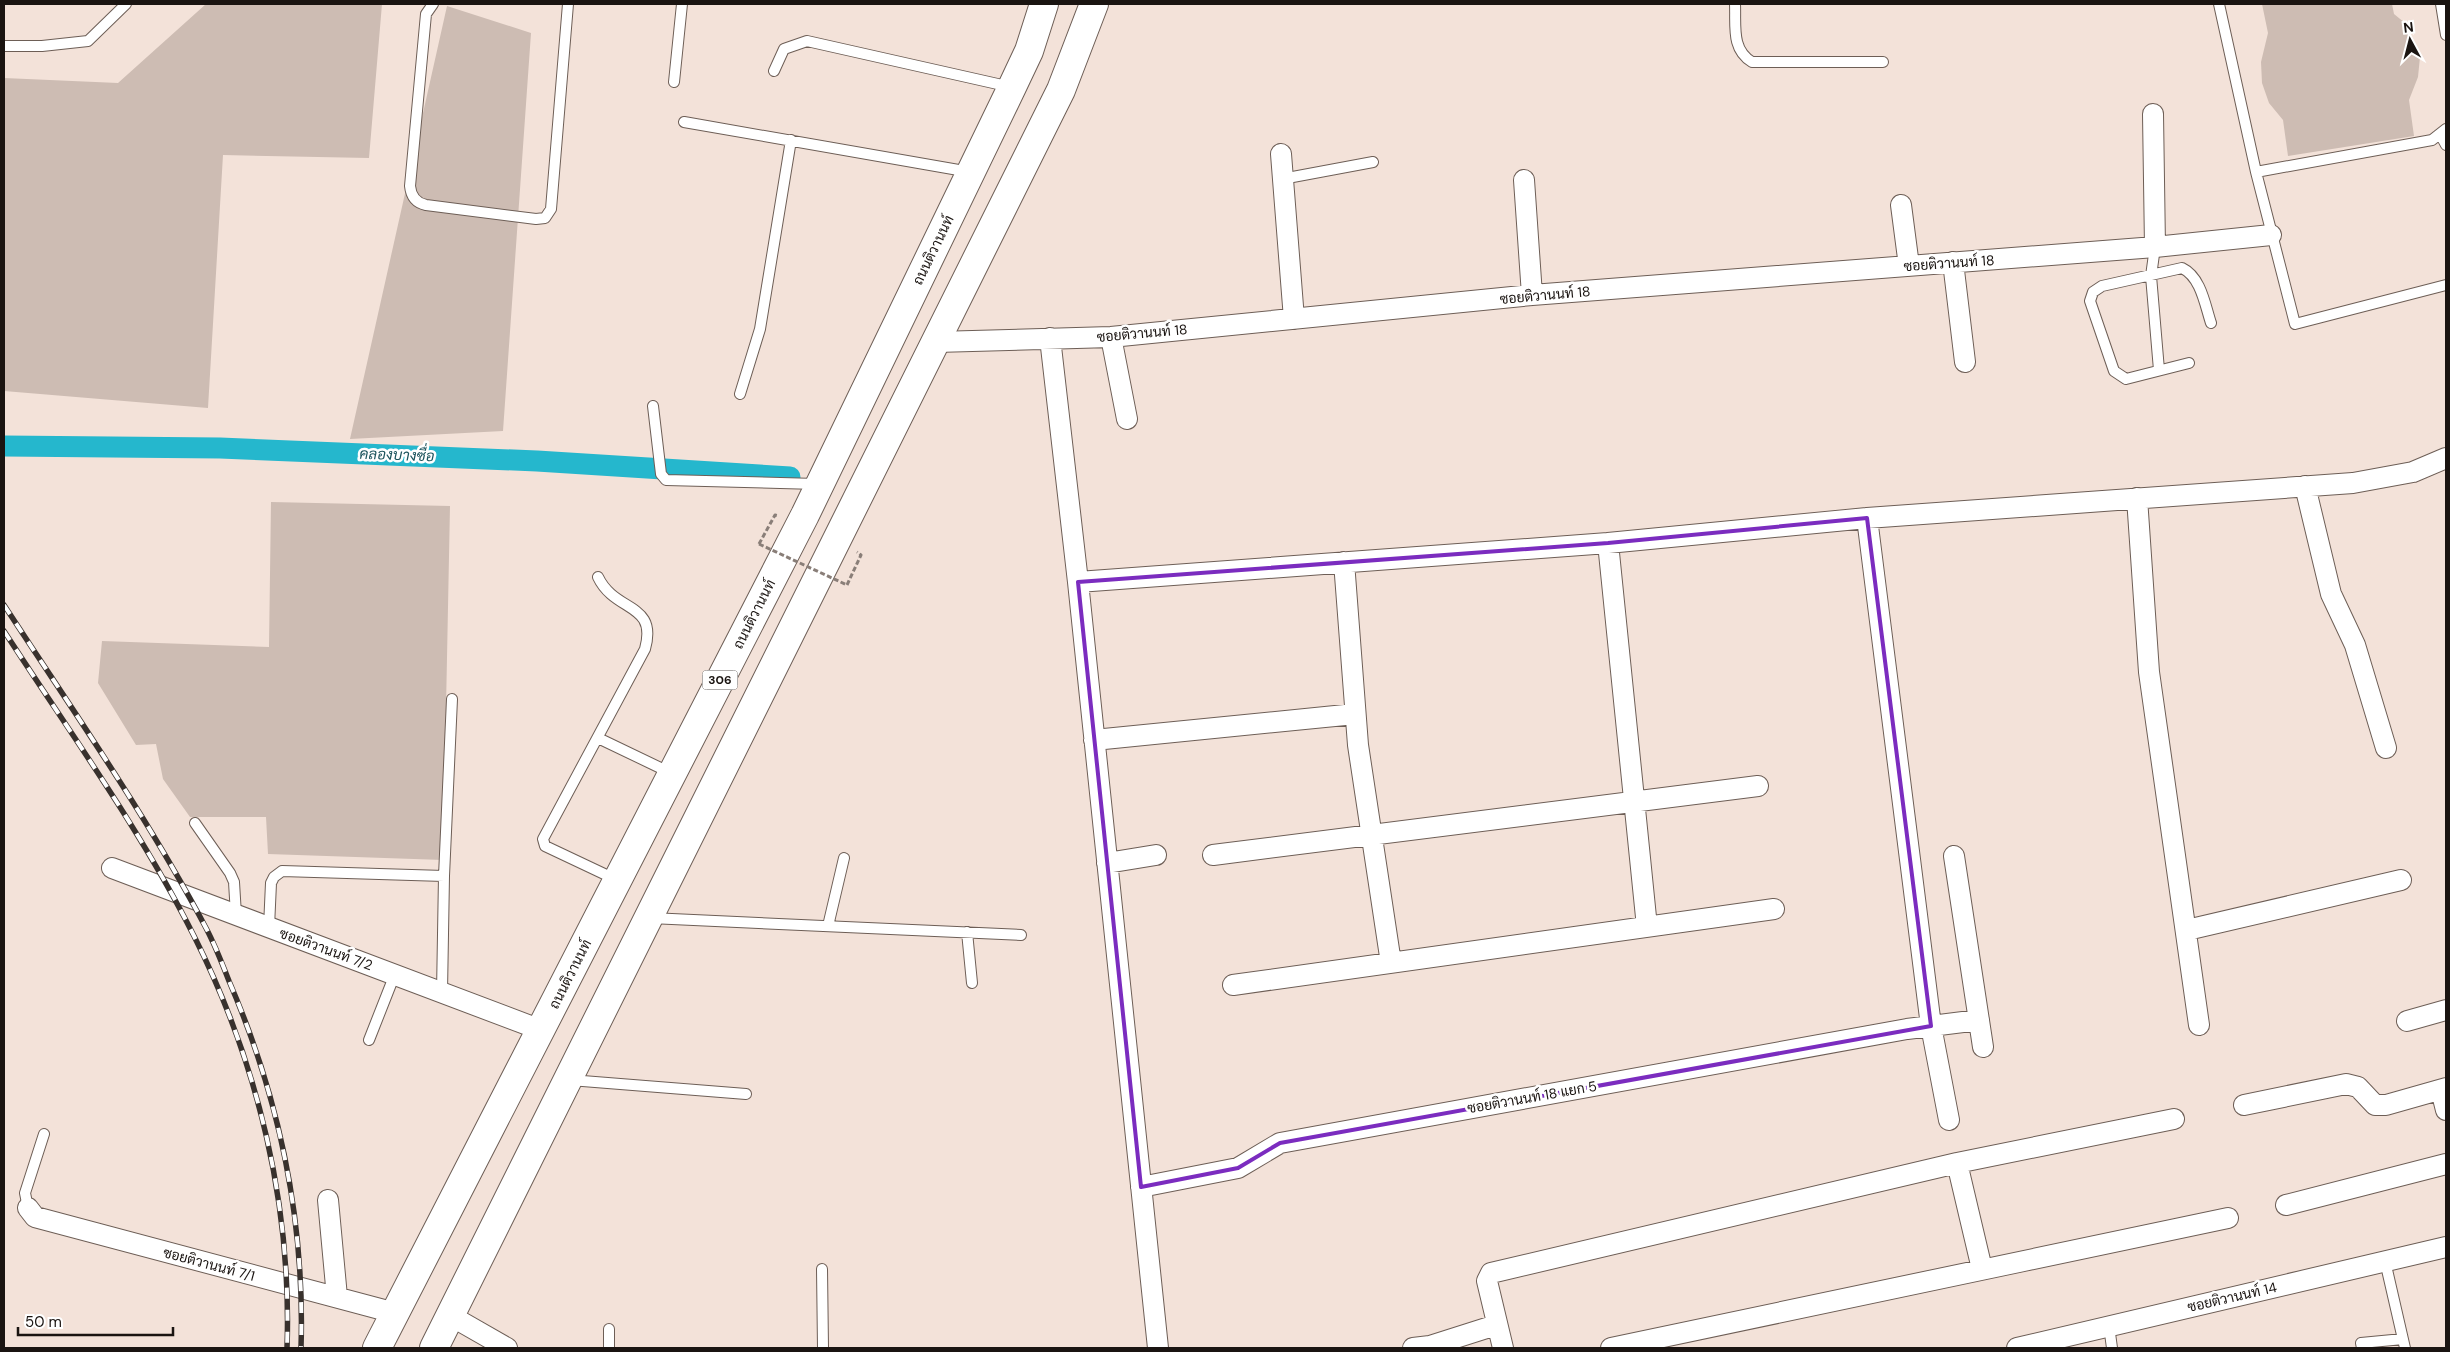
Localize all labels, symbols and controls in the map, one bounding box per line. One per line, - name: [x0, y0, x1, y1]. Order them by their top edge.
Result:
- north arrow: [2385, 15, 2435, 65]
- text: N: [2402, 18, 2415, 37]
- street label: ถนนติวานนท์: [908, 212, 958, 288]
- street label: ซอยติวานนท์ 18: [1903, 251, 1995, 275]
- street label: ซอยติวานนท์ 18: [1499, 282, 1591, 308]
- street label: ซอยติวานนท์ 18: [1096, 320, 1188, 346]
- water label: คลองบางซื่อ: [359, 439, 435, 466]
- street label: ถนนติวานนท์: [729, 576, 779, 652]
- road number: 306: [702, 670, 738, 690]
- street label: ซอยติวานนท์ 7/2: [277, 924, 375, 974]
- street label: ถนนติวานนท์: [545, 936, 595, 1012]
- street label: ซอยติวานนท์ 18 แยก 5: [1466, 1077, 1598, 1117]
- street label: ซอยติวานนท์ 7/1: [161, 1243, 257, 1285]
- street label: ซอยติวานนท์ 14: [2186, 1278, 2279, 1316]
- scale bar: [18, 1304, 172, 1336]
- text: 50 m: [25, 1312, 62, 1332]

